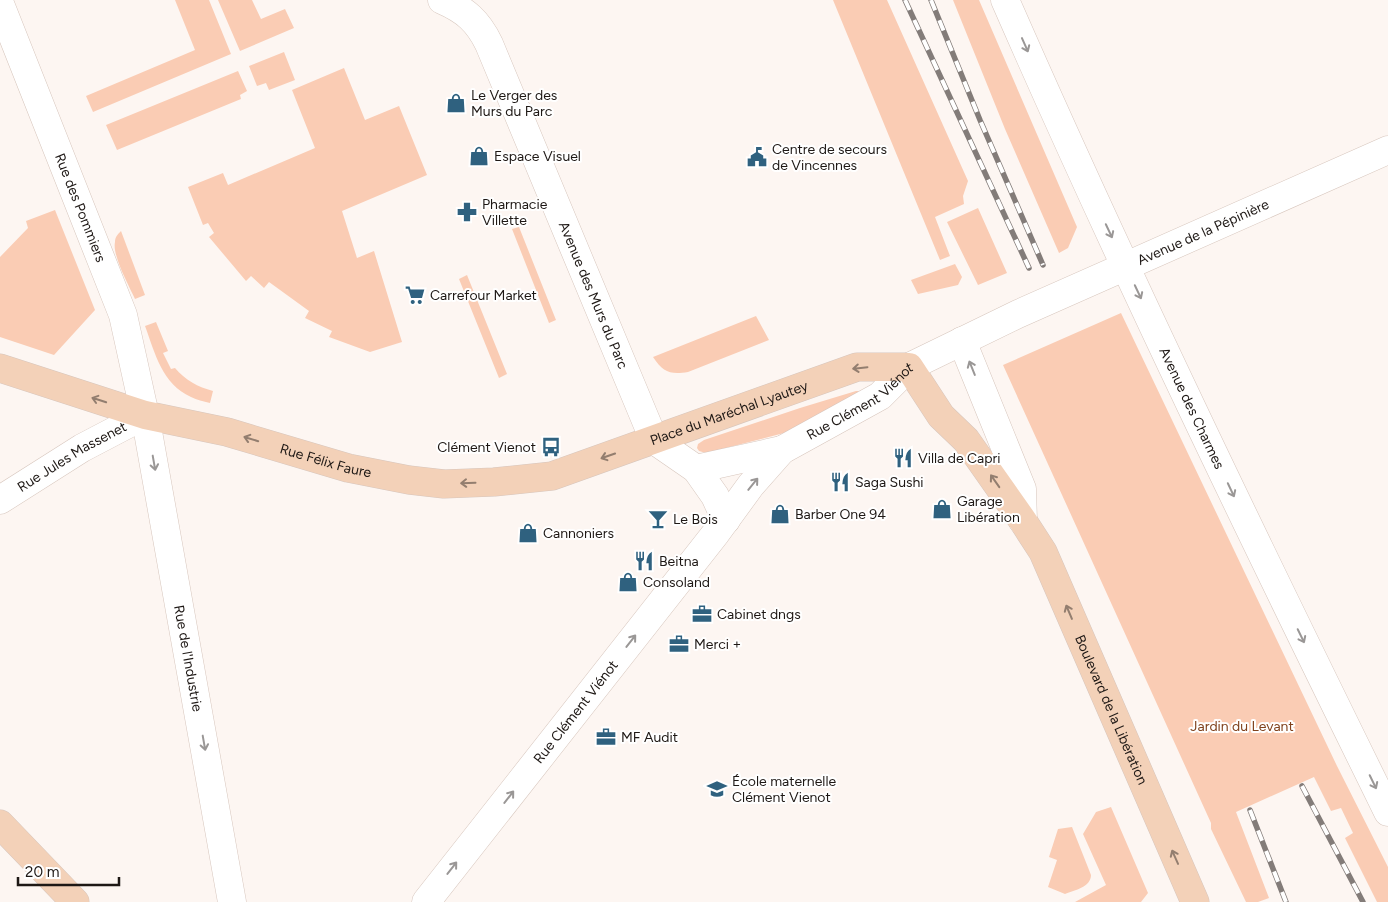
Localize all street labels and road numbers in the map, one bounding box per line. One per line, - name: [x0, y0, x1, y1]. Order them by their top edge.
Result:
- street label: Rue des Pommiers: [51, 151, 109, 265]
- street label: Avenue de la Pépinière: [1135, 196, 1272, 269]
- street label: Avenue des Murs du Parc: [555, 219, 632, 372]
- street label: Avenue des Charmes: [1155, 345, 1228, 472]
- street label: Rue Clément Viénot: [804, 359, 916, 444]
- street label: Place du Maréchal Lyautey: [648, 377, 811, 449]
- street label: Rue Jules Massenet: [14, 418, 129, 496]
- street label: Rue Félix Faure: [278, 440, 373, 481]
- street label: Rue de l'Industrie: [170, 604, 206, 713]
- street label: Boulevard de la Libération: [1071, 632, 1151, 787]
- street label: Rue Clément Viénot: [530, 657, 622, 767]

